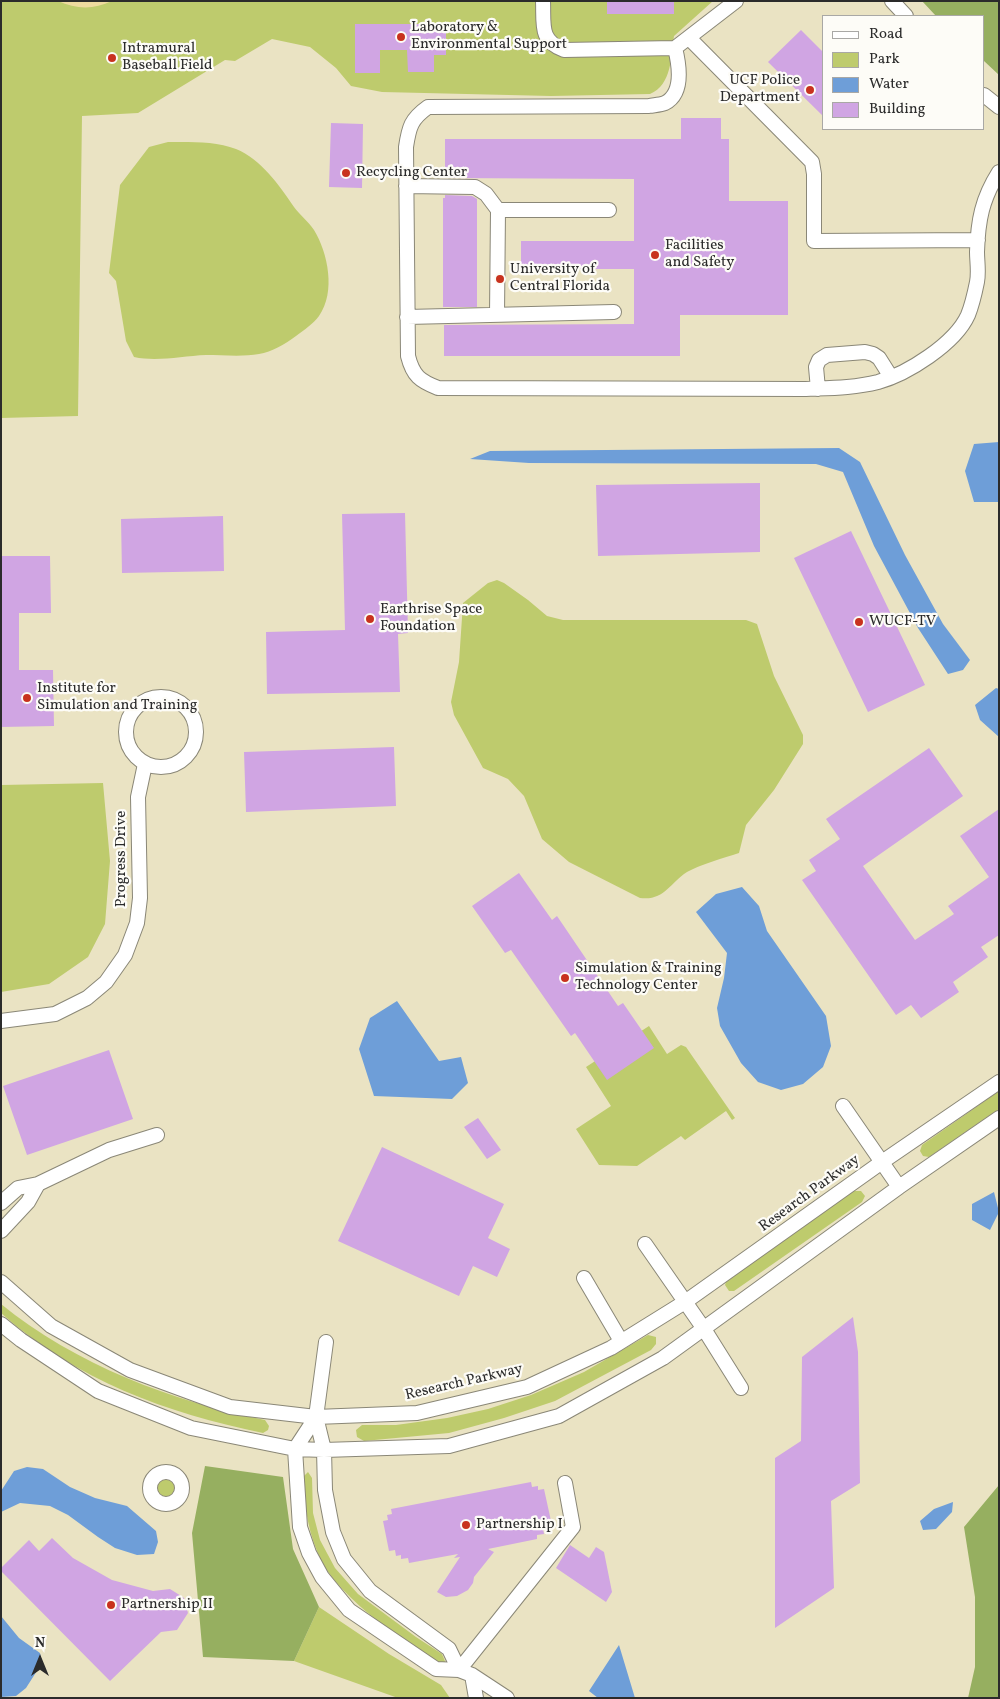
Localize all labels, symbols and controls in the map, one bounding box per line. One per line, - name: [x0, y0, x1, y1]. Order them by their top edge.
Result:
- legend: [822, 15, 985, 130]
- place label: Laboratory & Environmental Support: [411, 19, 567, 54]
- text: Road: [869, 24, 903, 45]
- marker: Laboratory & Environmental Support: [395, 31, 407, 43]
- place label: Intramural Baseball Field: [122, 40, 213, 75]
- text: Park: [869, 49, 900, 70]
- marker: Intramural Baseball Field: [106, 52, 118, 64]
- place label: UCF Police Department: [720, 72, 800, 107]
- text: Water: [869, 74, 909, 95]
- marker: UCF Police Department: [804, 84, 816, 96]
- text: Building: [869, 99, 925, 120]
- place label: Recycling Center: [356, 164, 467, 182]
- marker: Recycling Center: [340, 167, 352, 179]
- place label: Facilities and Safety: [665, 237, 734, 272]
- marker: Facilities and Safety: [649, 249, 661, 261]
- place label: University of Central Florida: [510, 261, 610, 296]
- marker: University of Central Florida: [494, 273, 506, 285]
- place label: Earthrise Space Foundation: [380, 601, 482, 636]
- marker: Earthrise Space Foundation: [364, 613, 376, 625]
- place label: WUCF-TV: [869, 613, 936, 631]
- marker: WUCF-TV: [853, 616, 865, 628]
- place label: Institute for Simulation and Training: [37, 680, 197, 715]
- marker: Institute for Simulation and Training: [21, 692, 33, 704]
- street label: Progress Drive: [113, 811, 131, 907]
- place label: Simulation & Training Technology Center: [575, 960, 722, 995]
- marker: Simulation & Training Technology Center: [559, 972, 571, 984]
- street label: Research Parkway: [756, 1151, 864, 1237]
- street label: Research Parkway: [404, 1361, 524, 1405]
- place label: Partnership I: [476, 1516, 563, 1534]
- marker: Partnership I: [460, 1519, 472, 1531]
- place label: Partnership II: [121, 1596, 213, 1614]
- marker: Partnership II: [105, 1599, 117, 1611]
- north arrow: [15, 1634, 65, 1684]
- text: N: [35, 1634, 45, 1653]

